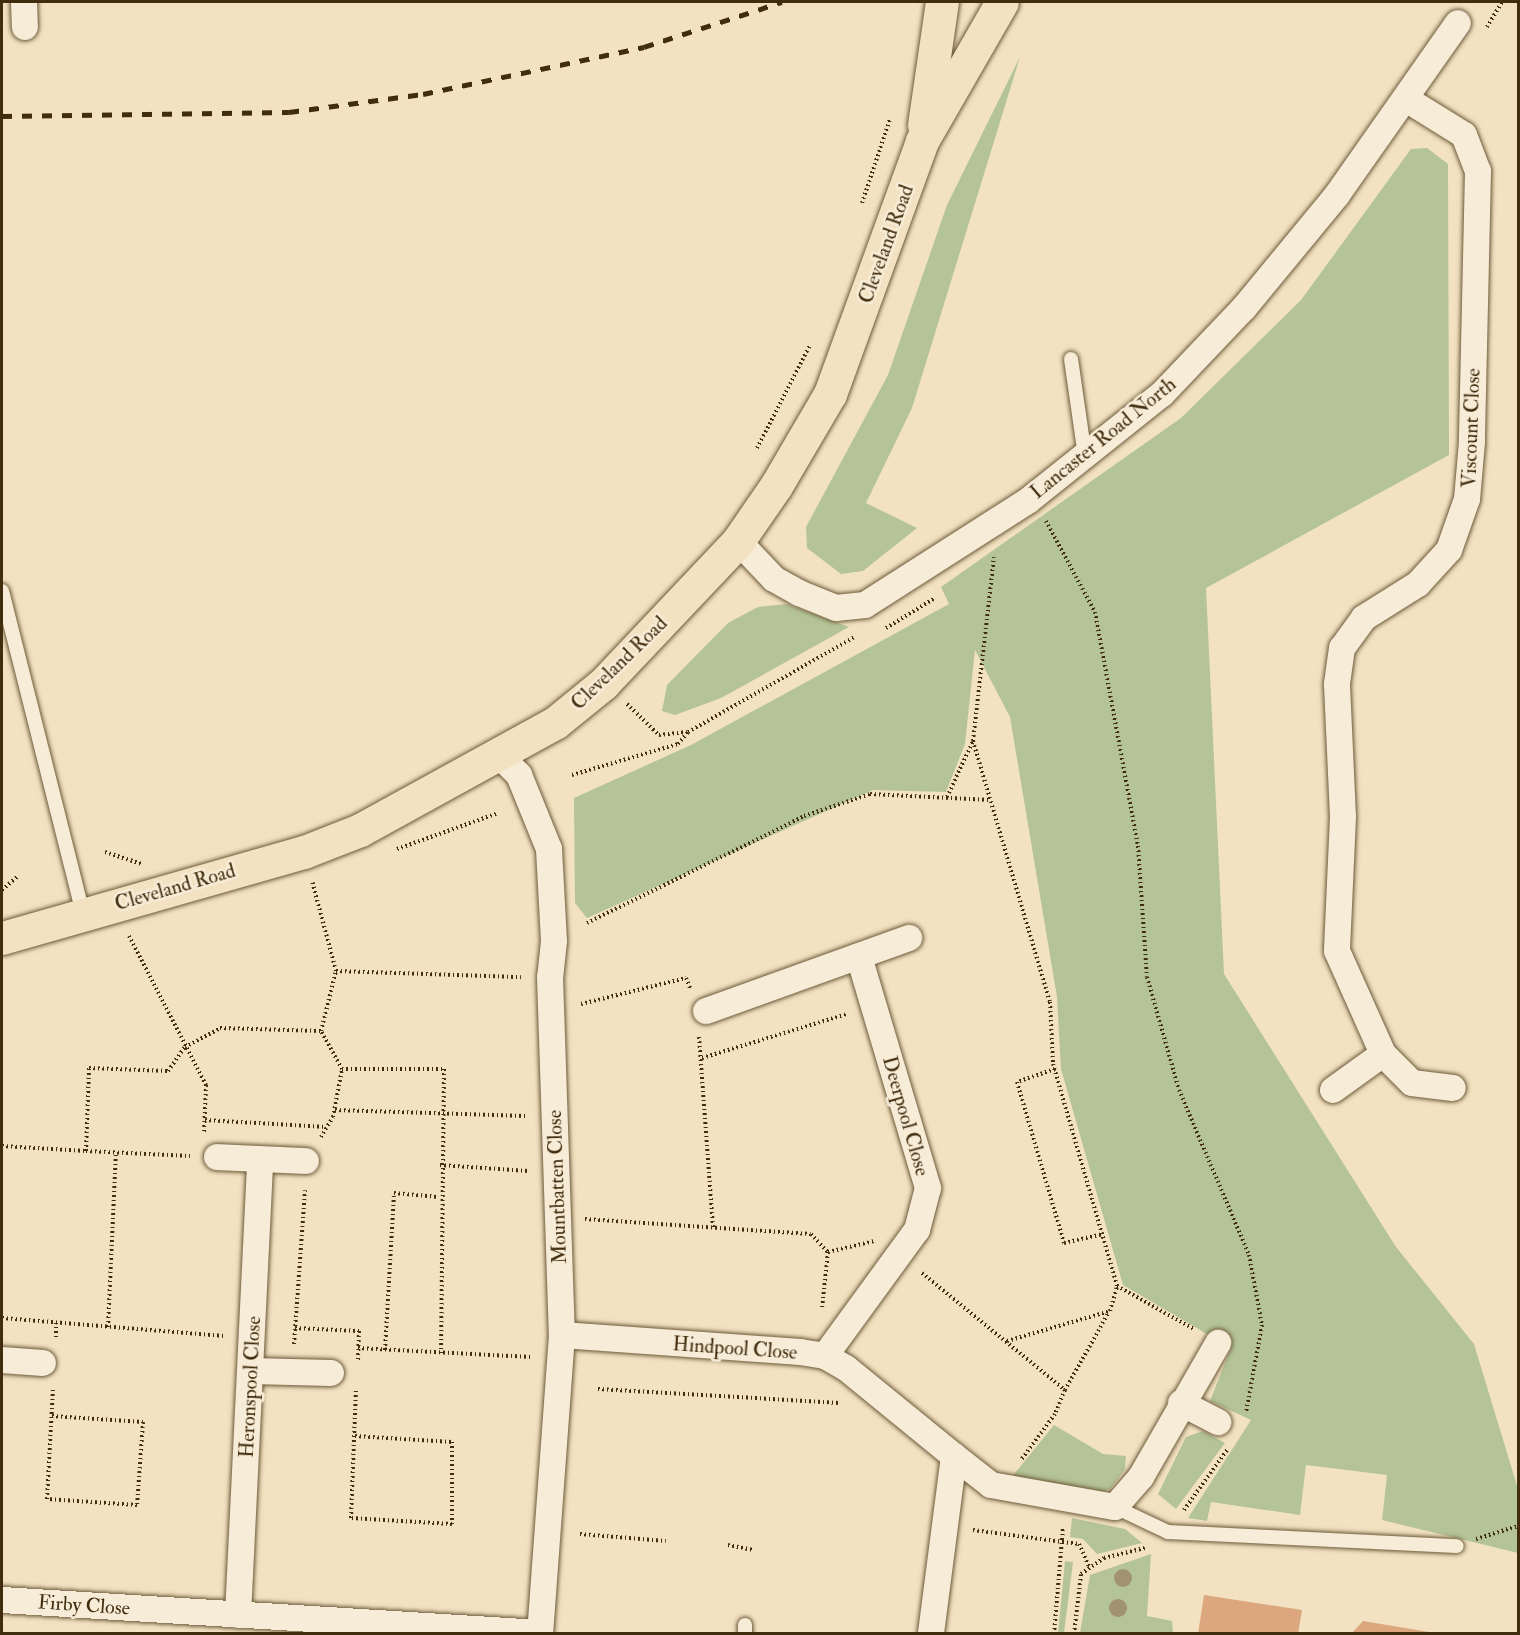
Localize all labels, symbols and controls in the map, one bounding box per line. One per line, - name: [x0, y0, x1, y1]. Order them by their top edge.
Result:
- street label: Cleveland Road: [853, 181, 919, 307]
- street label: Viscount Close: [1457, 368, 1485, 488]
- street label: Lancaster Road North: [1025, 372, 1181, 504]
- street label: Cleveland Road: [566, 611, 672, 715]
- street label: Cleveland Road: [112, 858, 238, 916]
- street label: Deerpool Close: [877, 1053, 935, 1179]
- street label: Mountbatten Close: [542, 1110, 572, 1264]
- street label: Heronspool Close: [234, 1316, 266, 1458]
- street label: Hindpool Close: [672, 1332, 798, 1364]
- street label: Firby Close: [37, 1590, 131, 1620]

